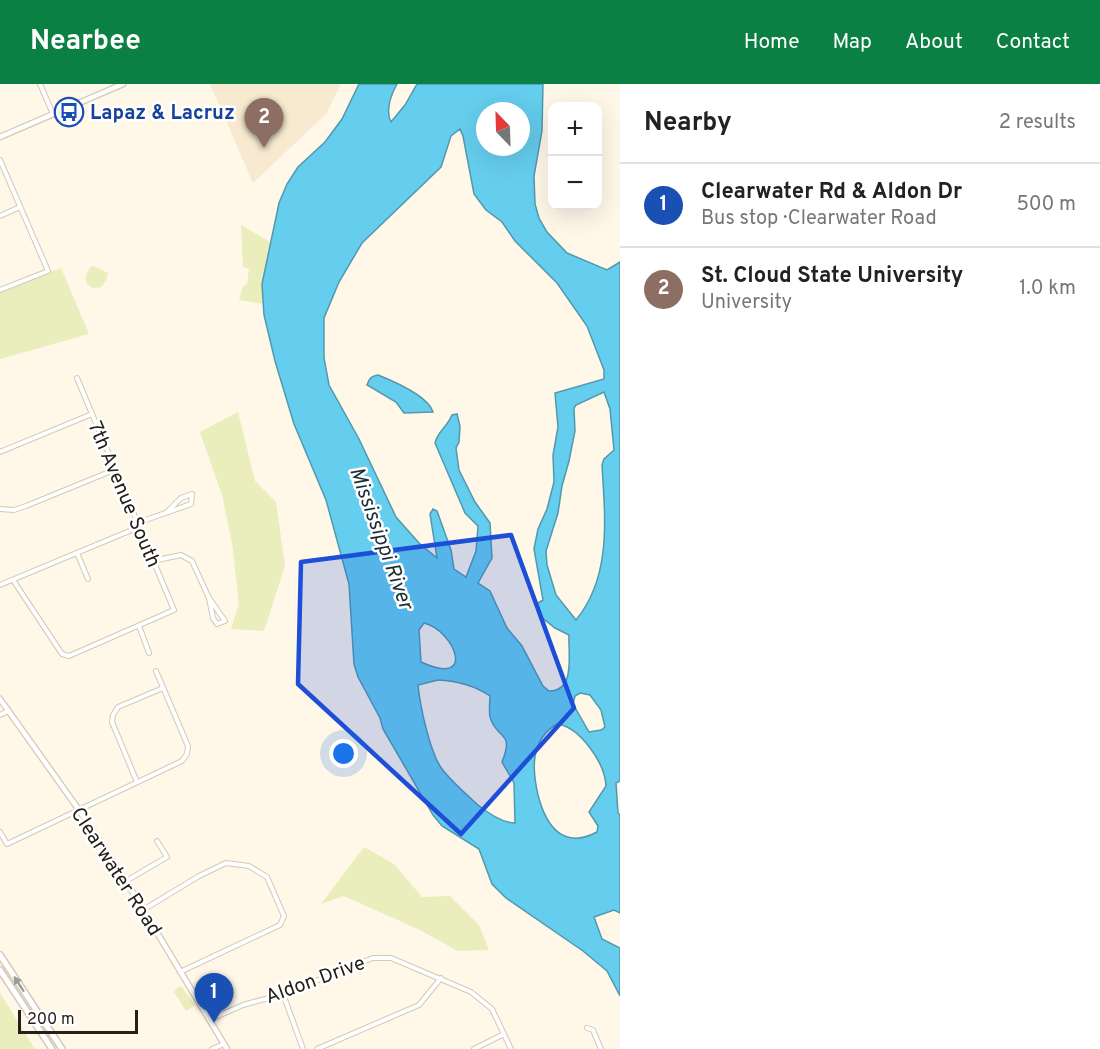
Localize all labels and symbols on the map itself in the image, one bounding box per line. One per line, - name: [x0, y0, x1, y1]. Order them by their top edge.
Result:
- bus stop icon: Lapaz & Lacruz: [53, 96, 85, 128]
- pin: 2: [244, 98, 284, 148]
- place label: Lapaz & Lacruz: [90, 101, 235, 127]
- north arrow: [476, 102, 530, 156]
- street label: 7th Avenue South: [81, 418, 166, 572]
- water label: Mississippi River: [342, 463, 420, 615]
- your location: [329, 739, 358, 768]
- street label: Clearwater Road: [64, 803, 167, 942]
- street label: Aldon Drive: [262, 951, 369, 1011]
- pin: 1: [194, 974, 234, 1023]
- one-way arrow: [14, 976, 25, 992]
- scale bar: [18, 1007, 138, 1034]

